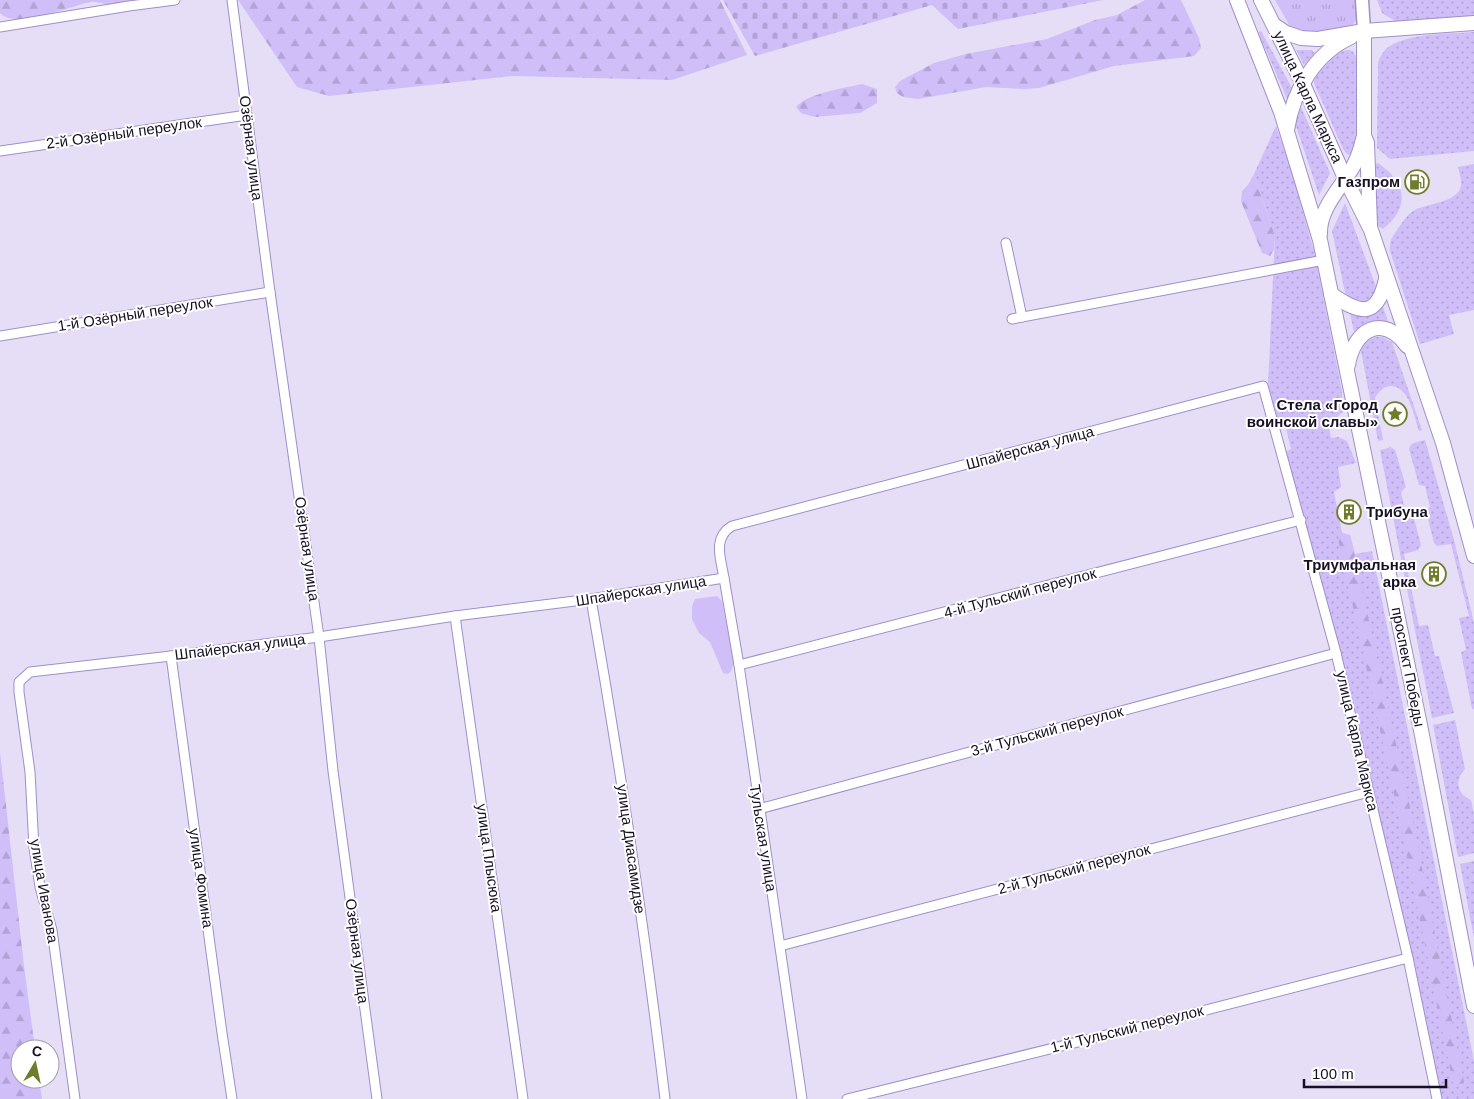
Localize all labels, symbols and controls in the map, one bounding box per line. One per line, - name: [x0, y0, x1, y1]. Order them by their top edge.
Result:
- street label: улица Карла Маркса: [1270, 28, 1347, 166]
- street label: Озёрная улица: [237, 95, 266, 202]
- street label: 2-й Озёрный переулок: [45, 113, 203, 152]
- fuel station icon: Газпром: [1404, 169, 1430, 195]
- place label: Газпром: [1337, 173, 1400, 190]
- street label: 1-й Озёрный переулок: [56, 293, 214, 334]
- place label: Стела «Город воинской славы»: [1247, 396, 1378, 430]
- place icon: Стела «Город воинской славы»: [1382, 401, 1408, 427]
- street label: Шпайерская улица: [964, 422, 1096, 473]
- street label: Озёрная улица: [292, 496, 323, 603]
- building icon: Трибуна: [1336, 499, 1362, 525]
- place label: Трибуна: [1366, 503, 1428, 520]
- place label: Триумфальная арка: [1304, 556, 1417, 590]
- building icon: Триумфальная арка: [1421, 561, 1447, 587]
- street label: 4-й Тульский переулок: [942, 564, 1098, 621]
- street label: Шпайерская улица: [575, 572, 708, 609]
- street label: проспект Победы: [1389, 606, 1428, 728]
- street label: Шпайерская улица: [174, 630, 307, 663]
- street label: улица Карла Маркса: [1333, 669, 1382, 813]
- street label: 3-й Тульский переулок: [969, 702, 1125, 759]
- street label: улица Диасамидзе: [614, 783, 649, 915]
- street label: Тульская улица: [747, 783, 780, 893]
- street label: улица Плысюка: [473, 802, 506, 914]
- street label: улица Фомина: [186, 827, 217, 930]
- street label: улица Иванова: [27, 838, 62, 945]
- street label: 2-й Тульский переулок: [996, 840, 1152, 897]
- street label: Озёрная улица: [343, 898, 372, 1005]
- street label: 1-й Тульский переулок: [1049, 1001, 1205, 1056]
- north arrow: [10, 1039, 60, 1089]
- text: С: [31, 1042, 43, 1060]
- scale bar: [1304, 1056, 1446, 1088]
- text: 100 m: [1312, 1065, 1354, 1082]

